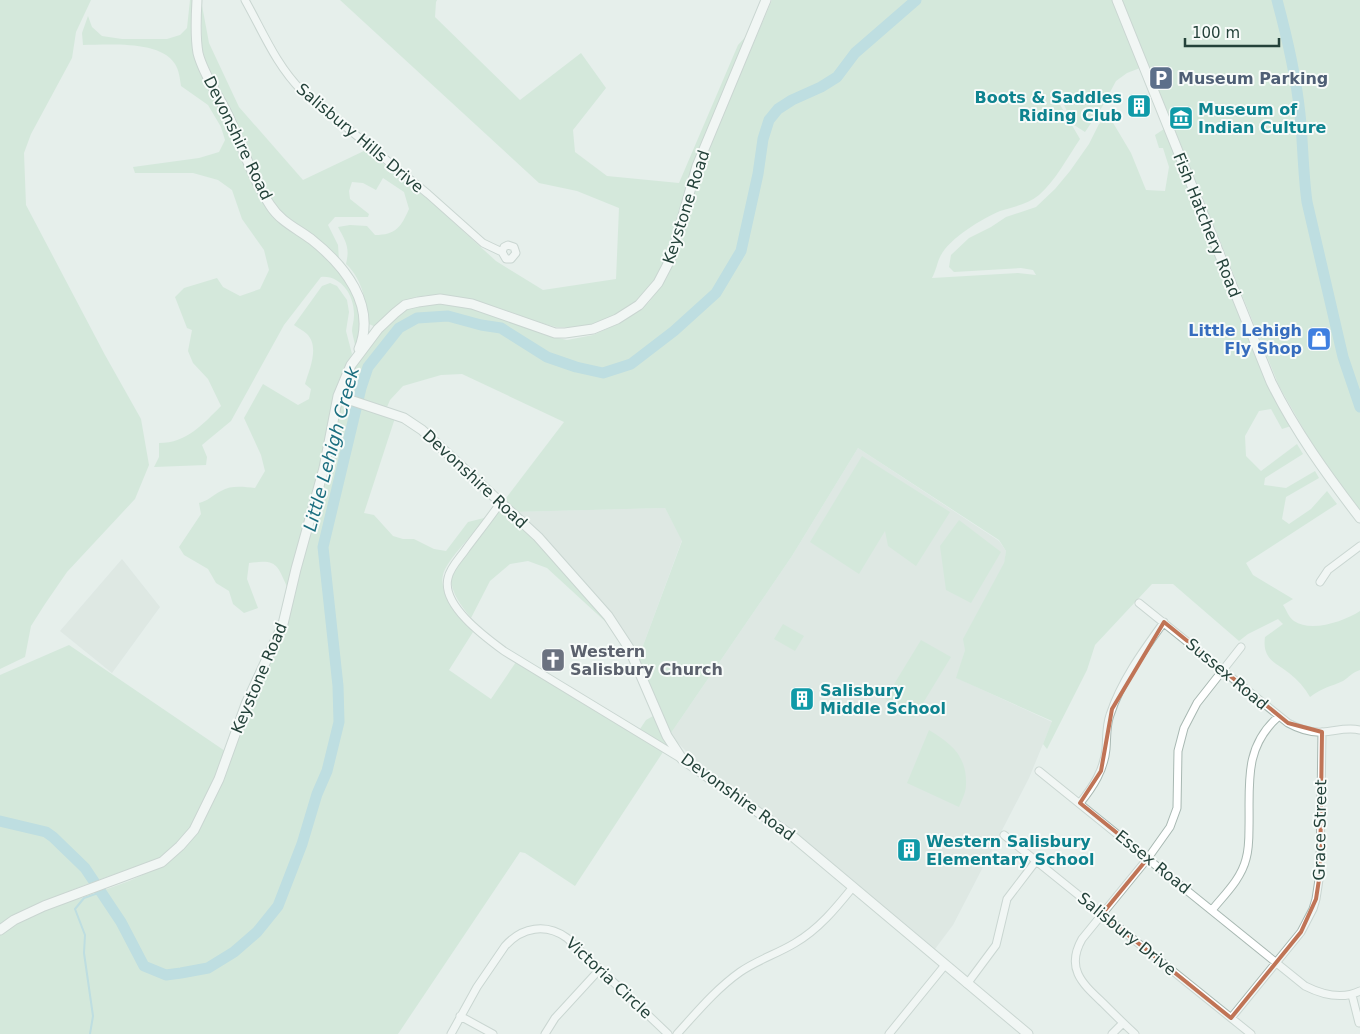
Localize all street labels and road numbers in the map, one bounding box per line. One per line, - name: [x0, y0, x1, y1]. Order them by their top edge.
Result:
- street label: Devonshire Road: [200, 73, 276, 203]
- street label: Salisbury Hills Drive: [293, 79, 427, 197]
- street label: Keystone Road: [659, 148, 713, 266]
- street label: Fish Hatchery Road: [1169, 150, 1245, 300]
- street label: Devonshire Road: [419, 426, 531, 532]
- street label: Keystone Road: [227, 620, 291, 736]
- street label: Sussex Road: [1182, 634, 1272, 714]
- street label: Devonshire Road: [677, 749, 799, 845]
- street label: Grace Street: [1310, 779, 1330, 881]
- street label: Essex Road: [1112, 826, 1194, 898]
- street label: Salisbury Drive: [1074, 888, 1180, 980]
- street label: Victoria Circle: [562, 933, 656, 1023]

